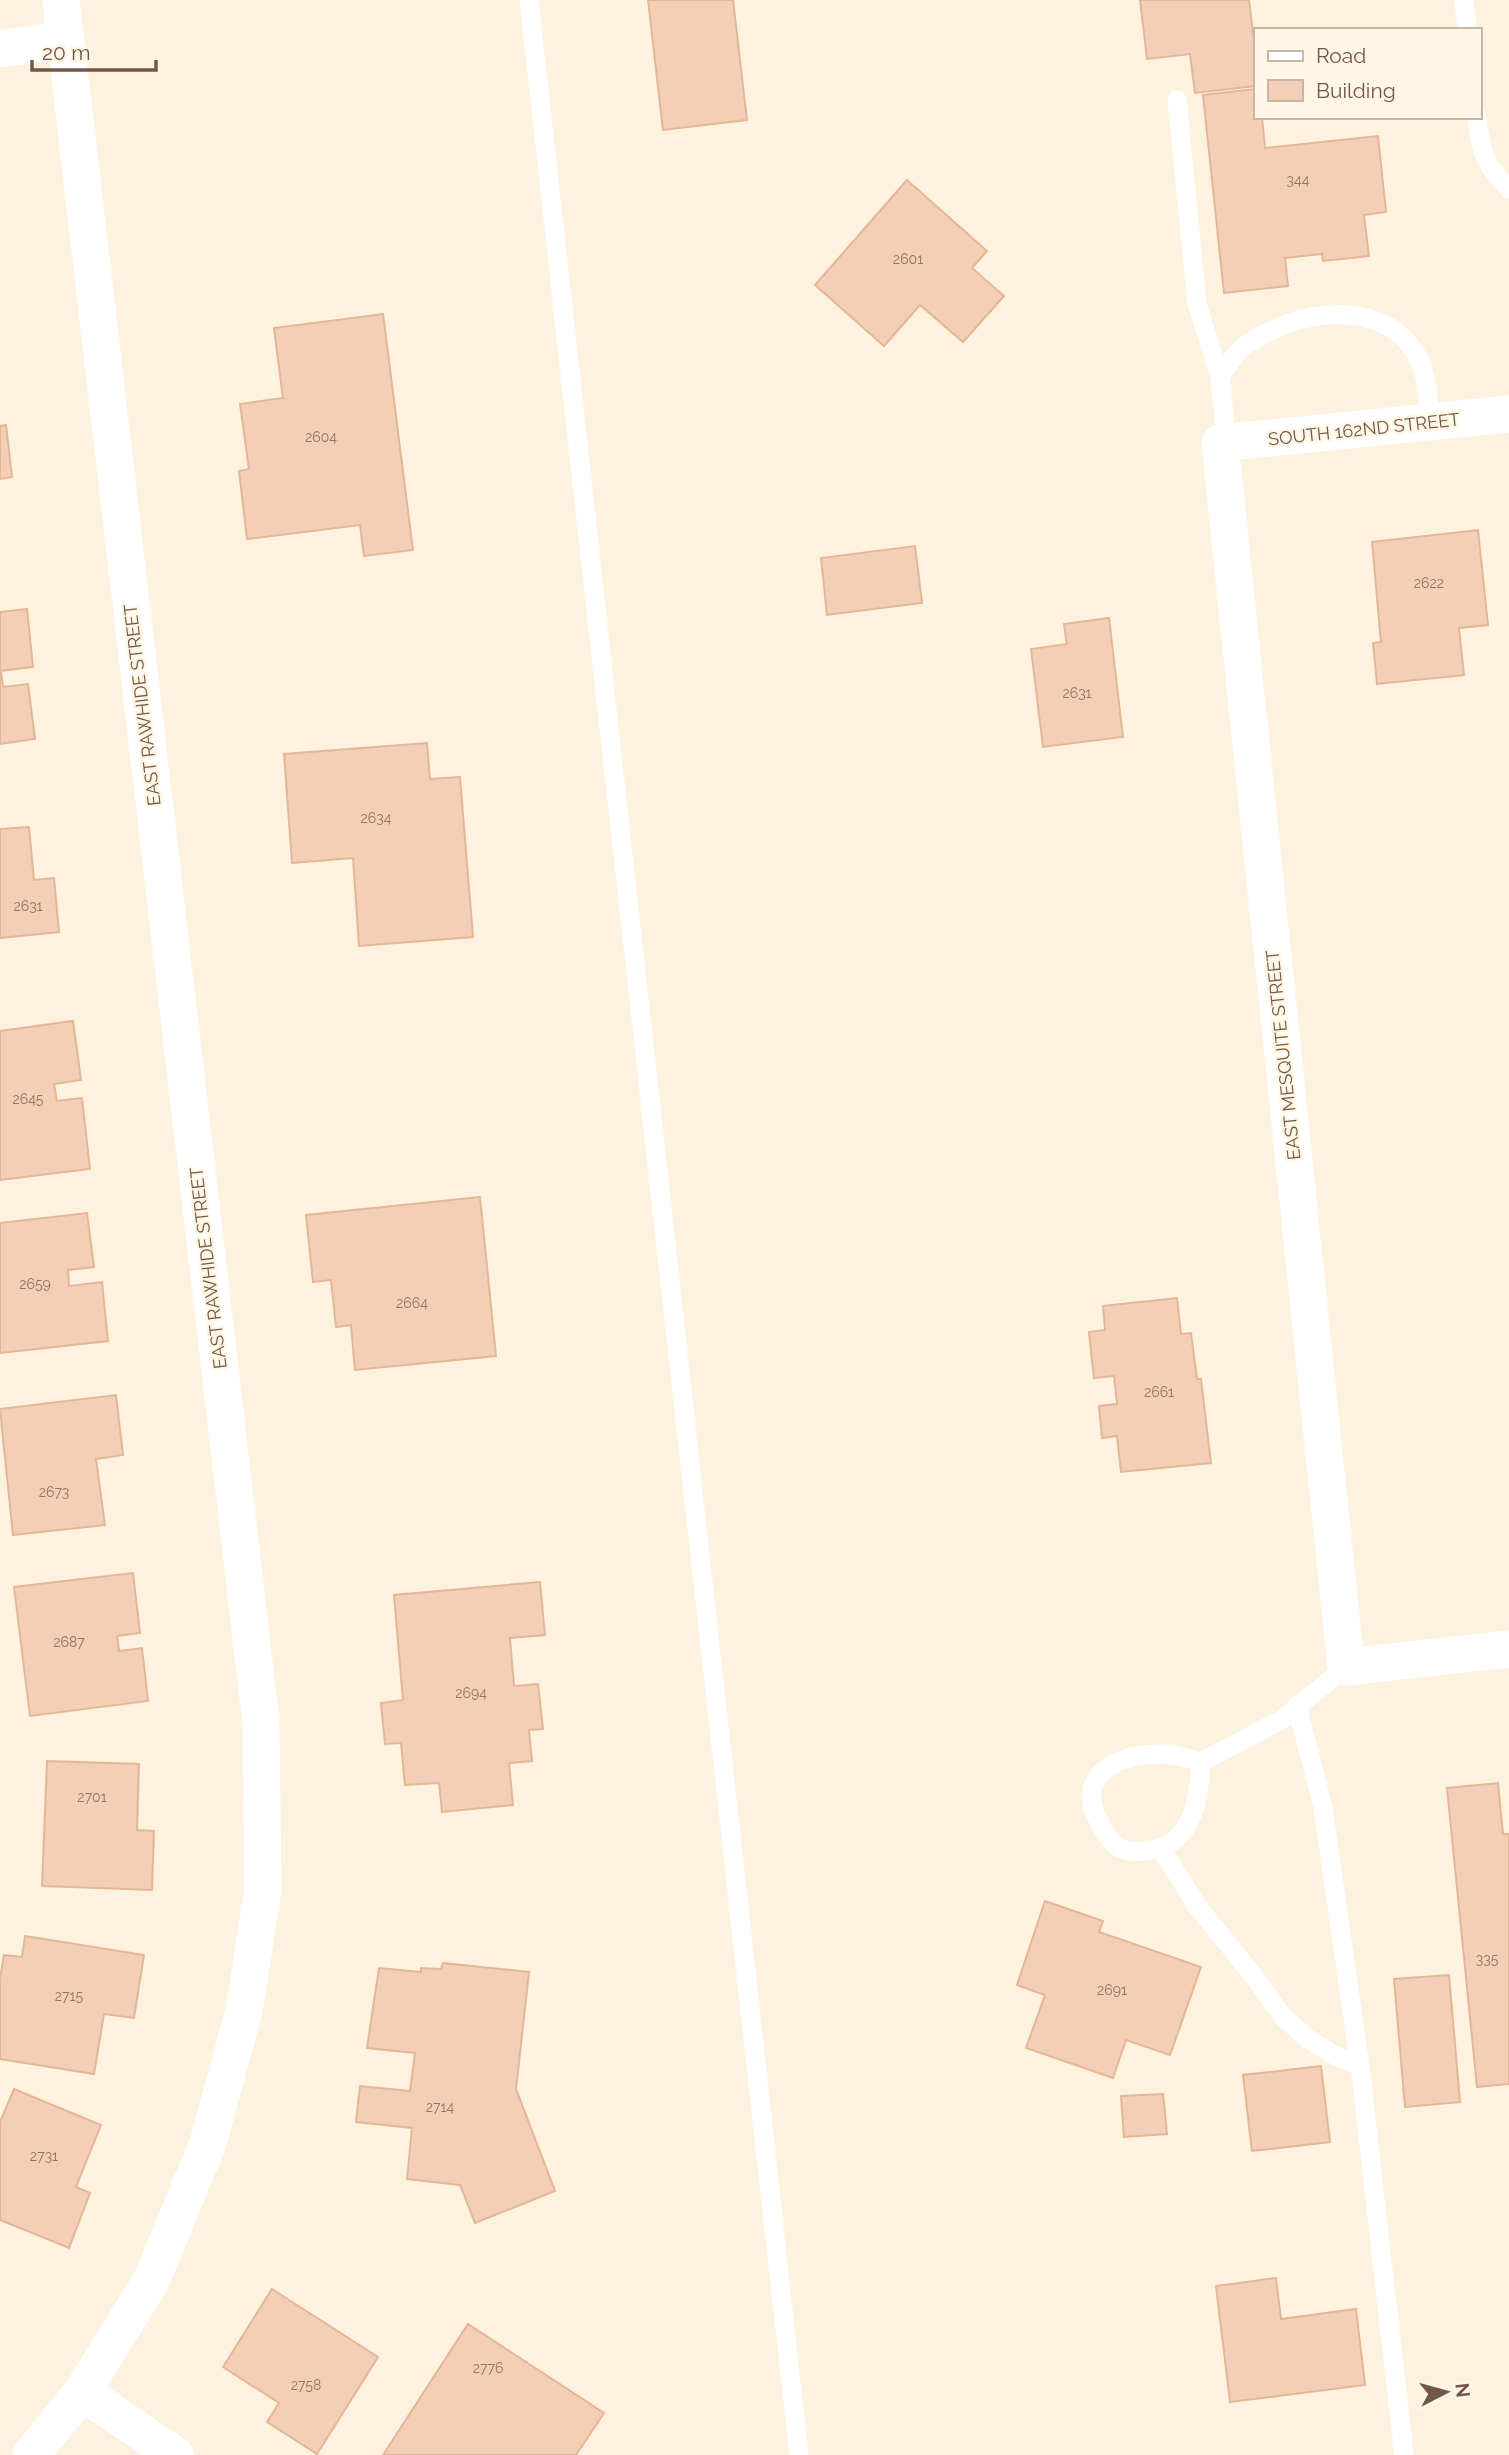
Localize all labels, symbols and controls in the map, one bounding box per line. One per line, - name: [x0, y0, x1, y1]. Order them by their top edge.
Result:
- scale bar: [32, 28, 156, 72]
- legend: [1254, 28, 1481, 119]
- text: 20 m: [42, 40, 90, 65]
- text: Road: [1316, 43, 1366, 68]
- text: Building: [1316, 78, 1396, 103]
- house number: 344: [1287, 172, 1310, 188]
- house number: 2601: [893, 251, 923, 267]
- street label: SOUTH 162ND STREET: [1267, 408, 1461, 450]
- house number: 2604: [305, 429, 337, 445]
- house number: 2622: [1414, 575, 1444, 591]
- street label: EAST RAWHIDE STREET: [119, 603, 165, 807]
- house number: 2631: [1062, 685, 1092, 701]
- house number: 2634: [361, 810, 392, 826]
- house number: 2631: [13, 898, 43, 914]
- street label: EAST MESQUITE STREET: [1262, 949, 1304, 1161]
- house number: 2645: [12, 1091, 44, 1107]
- street label: EAST RAWHIDE STREET: [185, 1166, 231, 1370]
- house number: 2659: [19, 1276, 51, 1292]
- house number: 2664: [396, 1295, 428, 1311]
- house number: 2661: [1144, 1384, 1174, 1400]
- house number: 2673: [39, 1484, 69, 1500]
- house number: 2687: [53, 1634, 85, 1650]
- house number: 2694: [455, 1685, 487, 1701]
- house number: 2701: [77, 1789, 107, 1805]
- house number: 335: [1476, 1951, 1499, 1967]
- house number: 2691: [1097, 1982, 1127, 1998]
- house number: 2715: [55, 1988, 84, 2004]
- house number: 2714: [426, 2099, 455, 2115]
- house number: 2731: [30, 2148, 58, 2164]
- north arrow: [1411, 2357, 1481, 2427]
- house number: 2776: [473, 2360, 503, 2376]
- house number: 2758: [291, 2377, 321, 2393]
- text: N: [1451, 2382, 1475, 2399]

